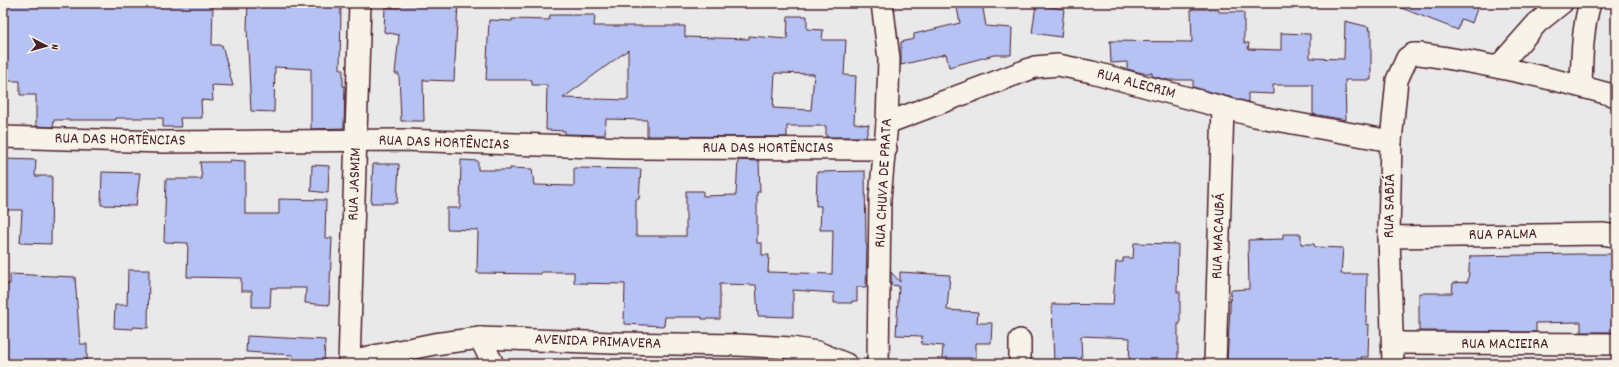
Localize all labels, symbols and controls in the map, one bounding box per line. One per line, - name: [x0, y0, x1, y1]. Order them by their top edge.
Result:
- north arrow: [26, 26, 66, 66]
- text: N: [46, 43, 62, 51]
- street label: RUA ALECRIM: [1094, 62, 1178, 106]
- street label: RUA CHUVA DE PRATA: [869, 117, 899, 248]
- street label: RUA DAS HORTÊNCIAS: [54, 127, 186, 153]
- street label: RUA DAS HORTÊNCIAS: [378, 129, 510, 157]
- street label: RUA DAS HORTÊNCIAS: [702, 137, 834, 160]
- street label: RUA JASMIM: [342, 147, 368, 221]
- street label: RUA SABIÁ: [1378, 174, 1402, 238]
- street label: RUA MACAUBÁ: [1206, 193, 1232, 279]
- street label: RUA PALMA: [1469, 223, 1538, 247]
- street label: AVENIDA PRIMAVERA: [534, 328, 662, 356]
- street label: RUA MACIEIRA: [1461, 333, 1549, 356]

